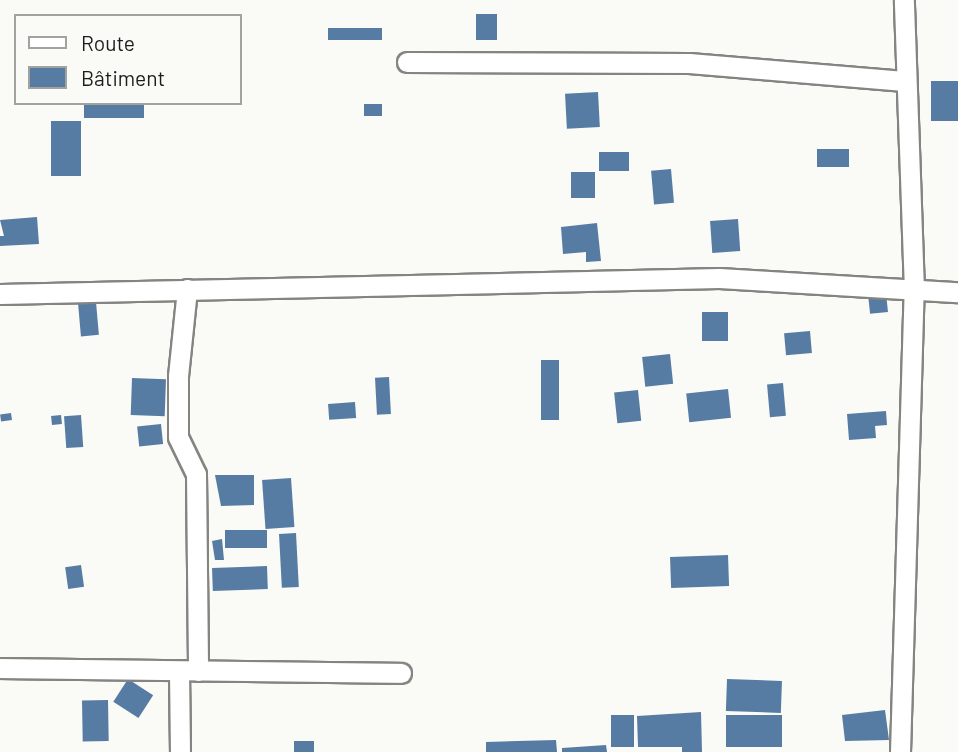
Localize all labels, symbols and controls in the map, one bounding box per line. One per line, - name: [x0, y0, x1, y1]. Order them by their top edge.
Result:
- legend: [14, 14, 242, 105]
- text: Route: [81, 30, 135, 55]
- text: Bâtiment: [81, 65, 165, 90]

